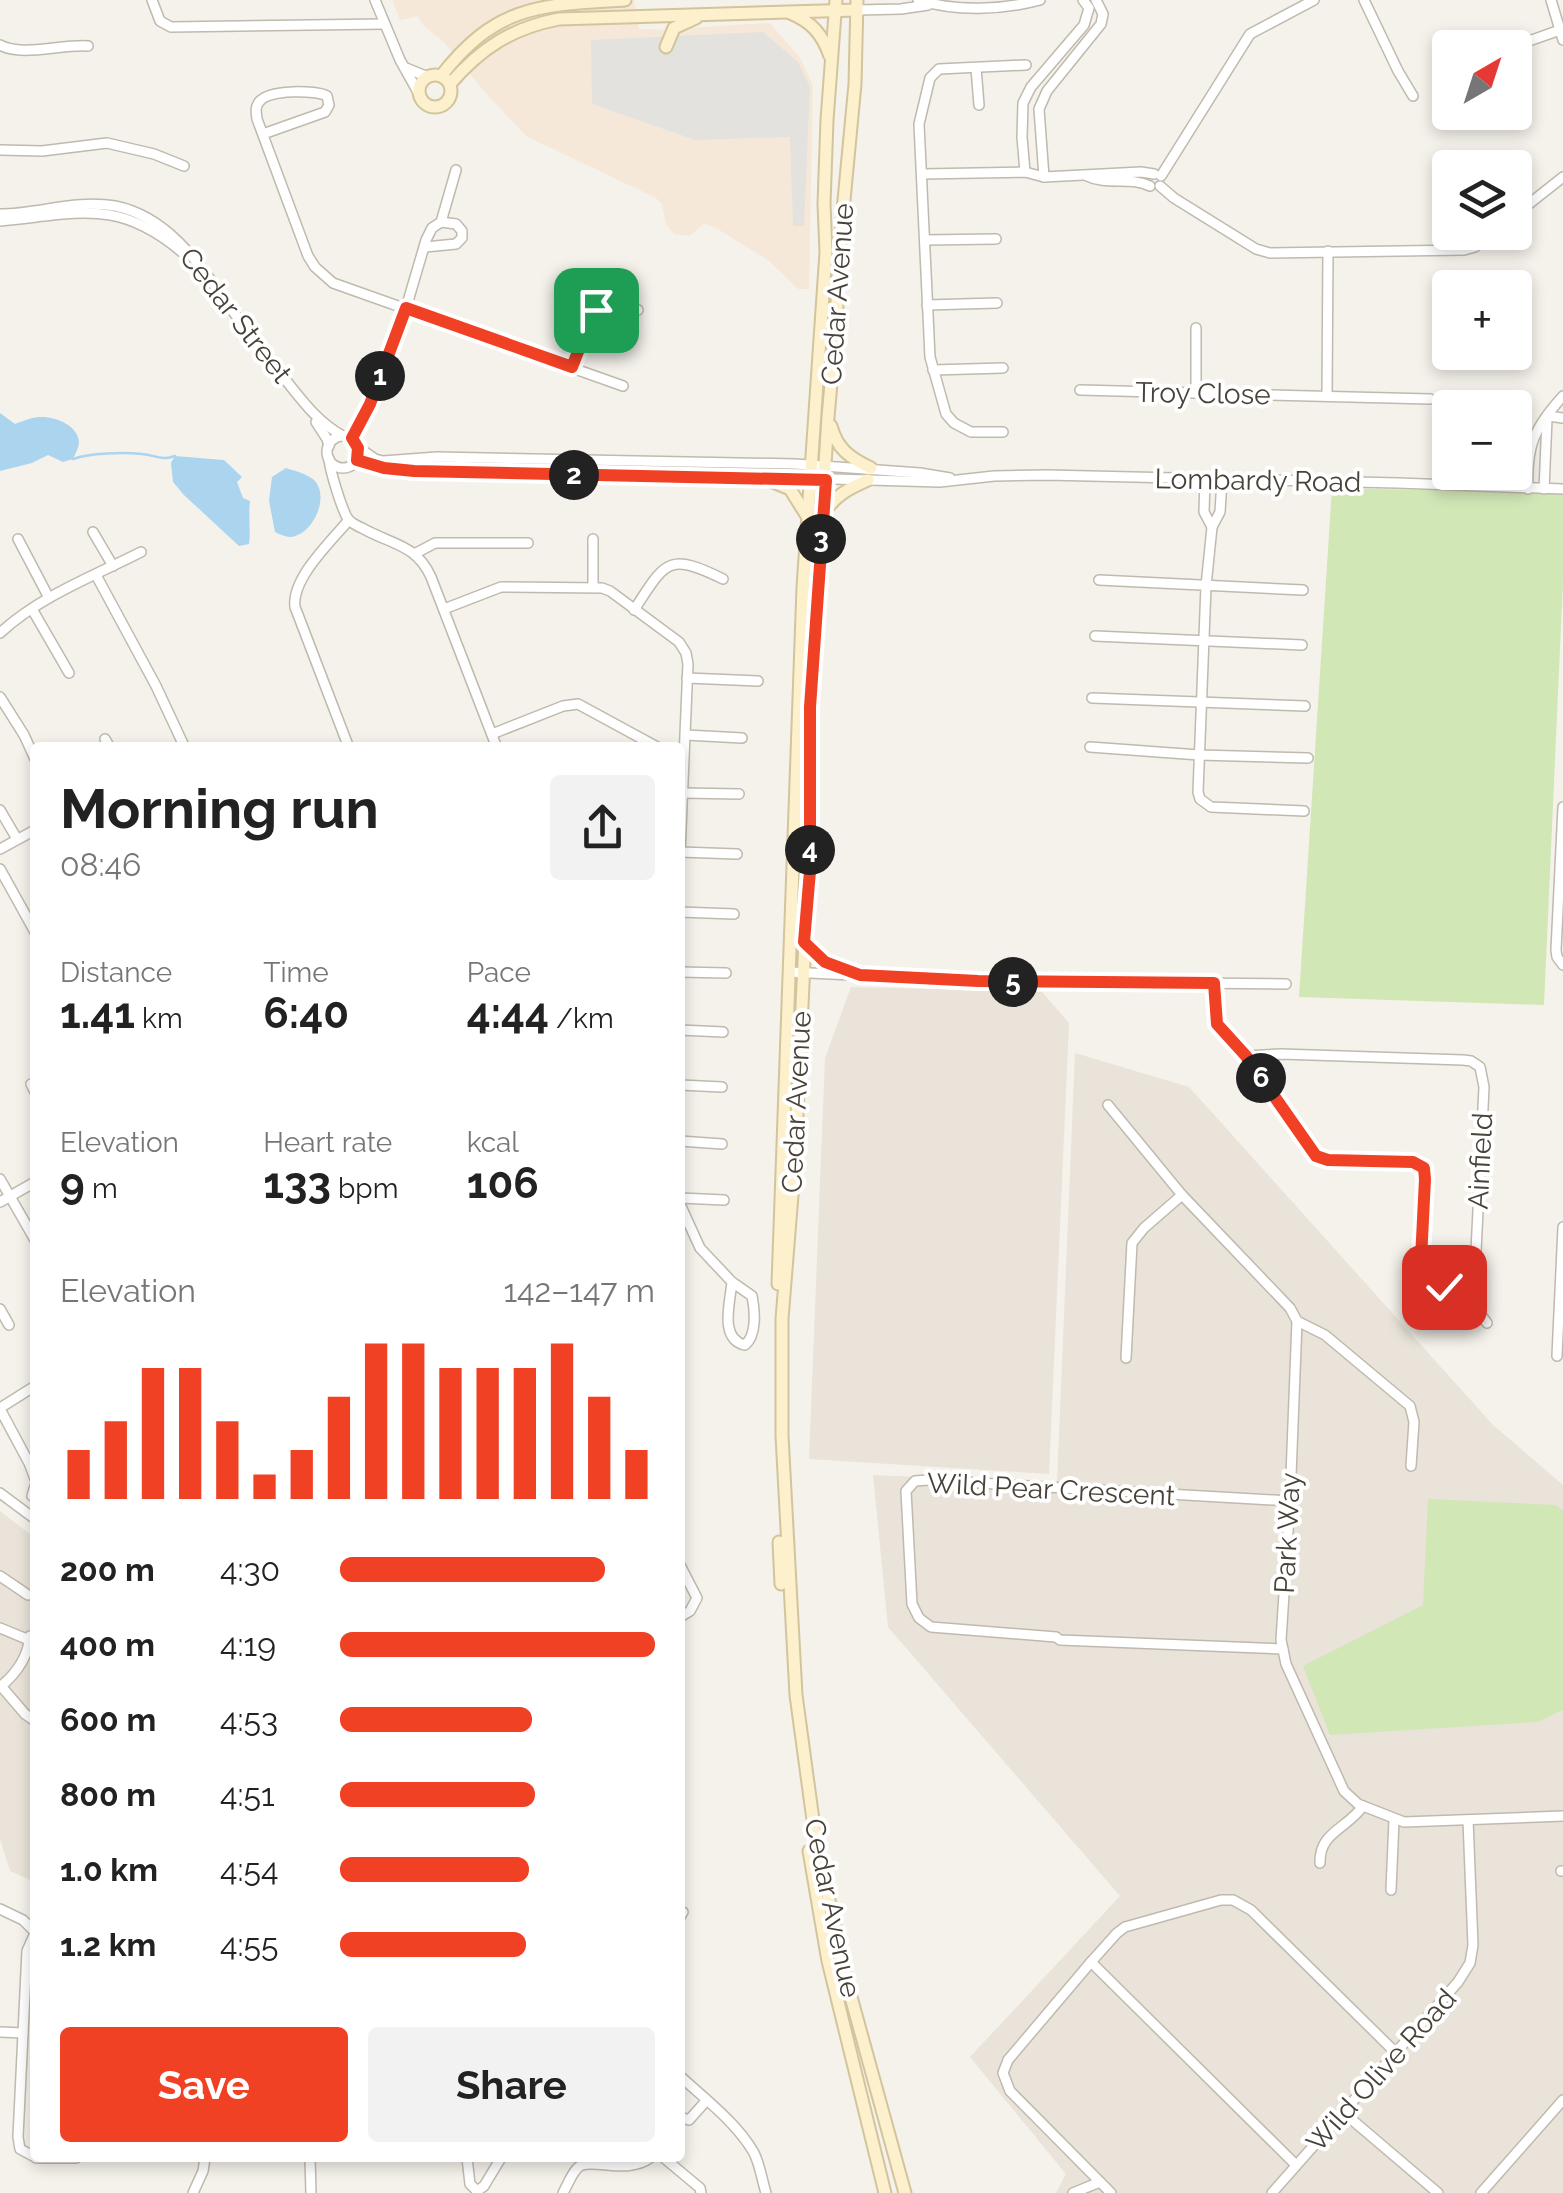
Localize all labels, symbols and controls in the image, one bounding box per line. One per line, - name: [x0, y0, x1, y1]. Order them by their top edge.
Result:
- north arrow: [1432, 30, 1532, 130]
- map controls: [1432, 30, 1532, 490]
- button: layers: [1432, 150, 1532, 250]
- street label: Cedar Avenue: [815, 202, 860, 386]
- street label: Cedar Street: [173, 241, 299, 390]
- pin: [554, 268, 639, 353]
- button: +: [1432, 270, 1532, 370]
- icon: arrive: [569, 283, 624, 338]
- pin: 1: [355, 351, 405, 401]
- text: 1: [373, 359, 387, 392]
- street label: Troy Close: [1135, 376, 1271, 411]
- button: −: [1432, 390, 1532, 490]
- pin: 2: [549, 450, 599, 500]
- text: 2: [566, 458, 582, 491]
- street label: Lombardy Road: [1154, 462, 1362, 499]
- pin: 3: [796, 514, 846, 564]
- text: 3: [813, 522, 829, 555]
- button: share: [550, 775, 655, 880]
- text: Morning run: [60, 776, 379, 841]
- pin: 4: [785, 825, 835, 875]
- text: 4: [802, 833, 818, 866]
- text: 08:46: [60, 846, 141, 883]
- text: Distance: [60, 956, 172, 989]
- text: Time: [263, 956, 329, 989]
- text: Pace: [467, 956, 531, 989]
- pin: 5: [988, 957, 1038, 1007]
- text: 5: [1005, 965, 1021, 998]
- text: 1.41: [60, 989, 135, 1038]
- text: 6:40: [263, 989, 349, 1038]
- text: 4:44: [467, 989, 549, 1038]
- text: km: [135, 1002, 183, 1035]
- text: /km: [549, 1002, 614, 1035]
- street label: Cedar Avenue: [775, 1010, 818, 1194]
- pin: 6: [1236, 1053, 1286, 1103]
- text: 6: [1253, 1061, 1270, 1094]
- street label: Ainfield: [1461, 1112, 1500, 1210]
- text: Elevation: [60, 1126, 179, 1159]
- text: Heart rate: [263, 1126, 392, 1159]
- text: kcal: [467, 1126, 519, 1159]
- text: 9: [60, 1159, 85, 1208]
- text: 133: [263, 1159, 331, 1208]
- text: 106: [467, 1159, 539, 1208]
- text: m: [85, 1172, 118, 1205]
- text: bpm: [331, 1172, 398, 1205]
- pin: [1402, 1245, 1487, 1330]
- icon: check: [1417, 1260, 1472, 1315]
- text: Elevation: [60, 1272, 196, 1309]
- text: 142–147 m: [503, 1272, 655, 1309]
- street label: Wild Pear Crescent: [926, 1467, 1177, 1513]
- street label: Park Way: [1268, 1472, 1307, 1594]
- text: 200 m: [60, 1551, 155, 1588]
- text: 4:30: [220, 1551, 280, 1588]
- text: 400 m: [60, 1626, 155, 1663]
- text: 4:19: [220, 1626, 276, 1663]
- text: 600 m: [60, 1701, 156, 1738]
- text: 4:53: [220, 1701, 278, 1738]
- text: 800 m: [60, 1776, 156, 1813]
- text: 4:51: [220, 1776, 275, 1813]
- street label: Cedar Avenue: [797, 1816, 868, 2001]
- text: 1.0 km: [60, 1851, 158, 1888]
- text: 4:54: [220, 1851, 278, 1888]
- text: 1.2 km: [60, 1926, 156, 1963]
- text: 4:55: [220, 1926, 278, 1963]
- street label: Wild Olive Road: [1300, 1982, 1463, 2158]
- button: Save: [60, 2027, 348, 2142]
- button: Share: [368, 2027, 655, 2142]

